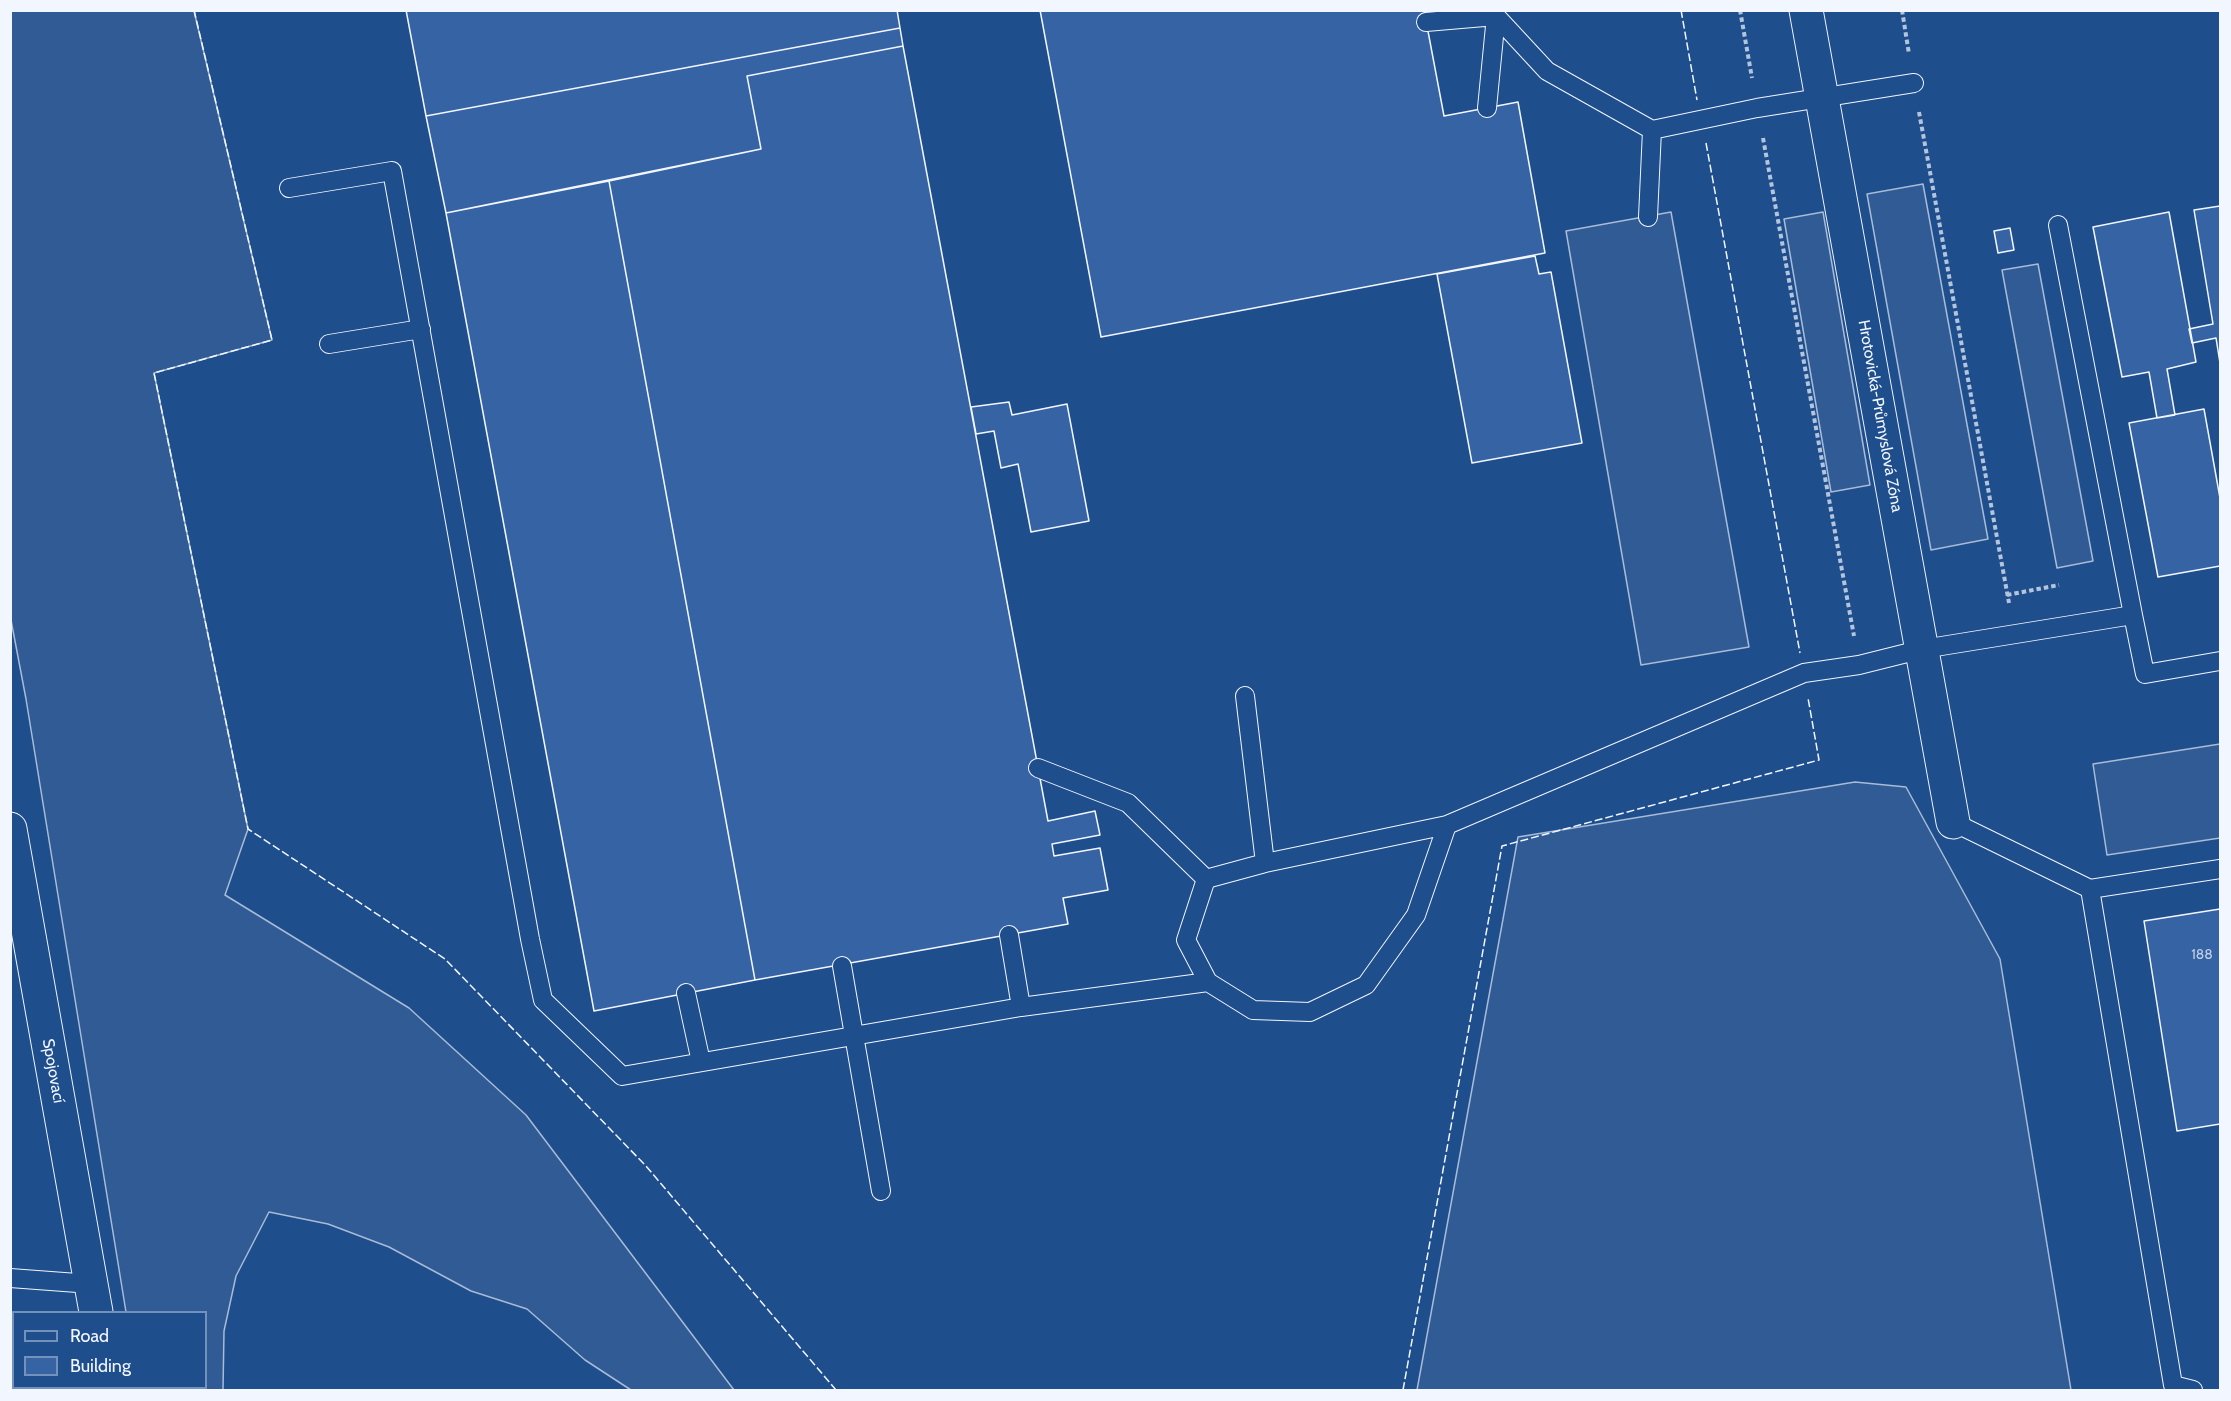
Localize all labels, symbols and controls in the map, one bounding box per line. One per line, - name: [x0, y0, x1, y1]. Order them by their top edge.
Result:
- street label: Hrotovická-Průmyslová Zóna: [1854, 318, 1906, 514]
- house number: 188: [2191, 947, 2213, 963]
- street label: Spojovací: [38, 1037, 68, 1105]
- legend: [12, 1311, 207, 1389]
- text: Road: [70, 1325, 109, 1347]
- text: Building: [70, 1355, 131, 1377]

